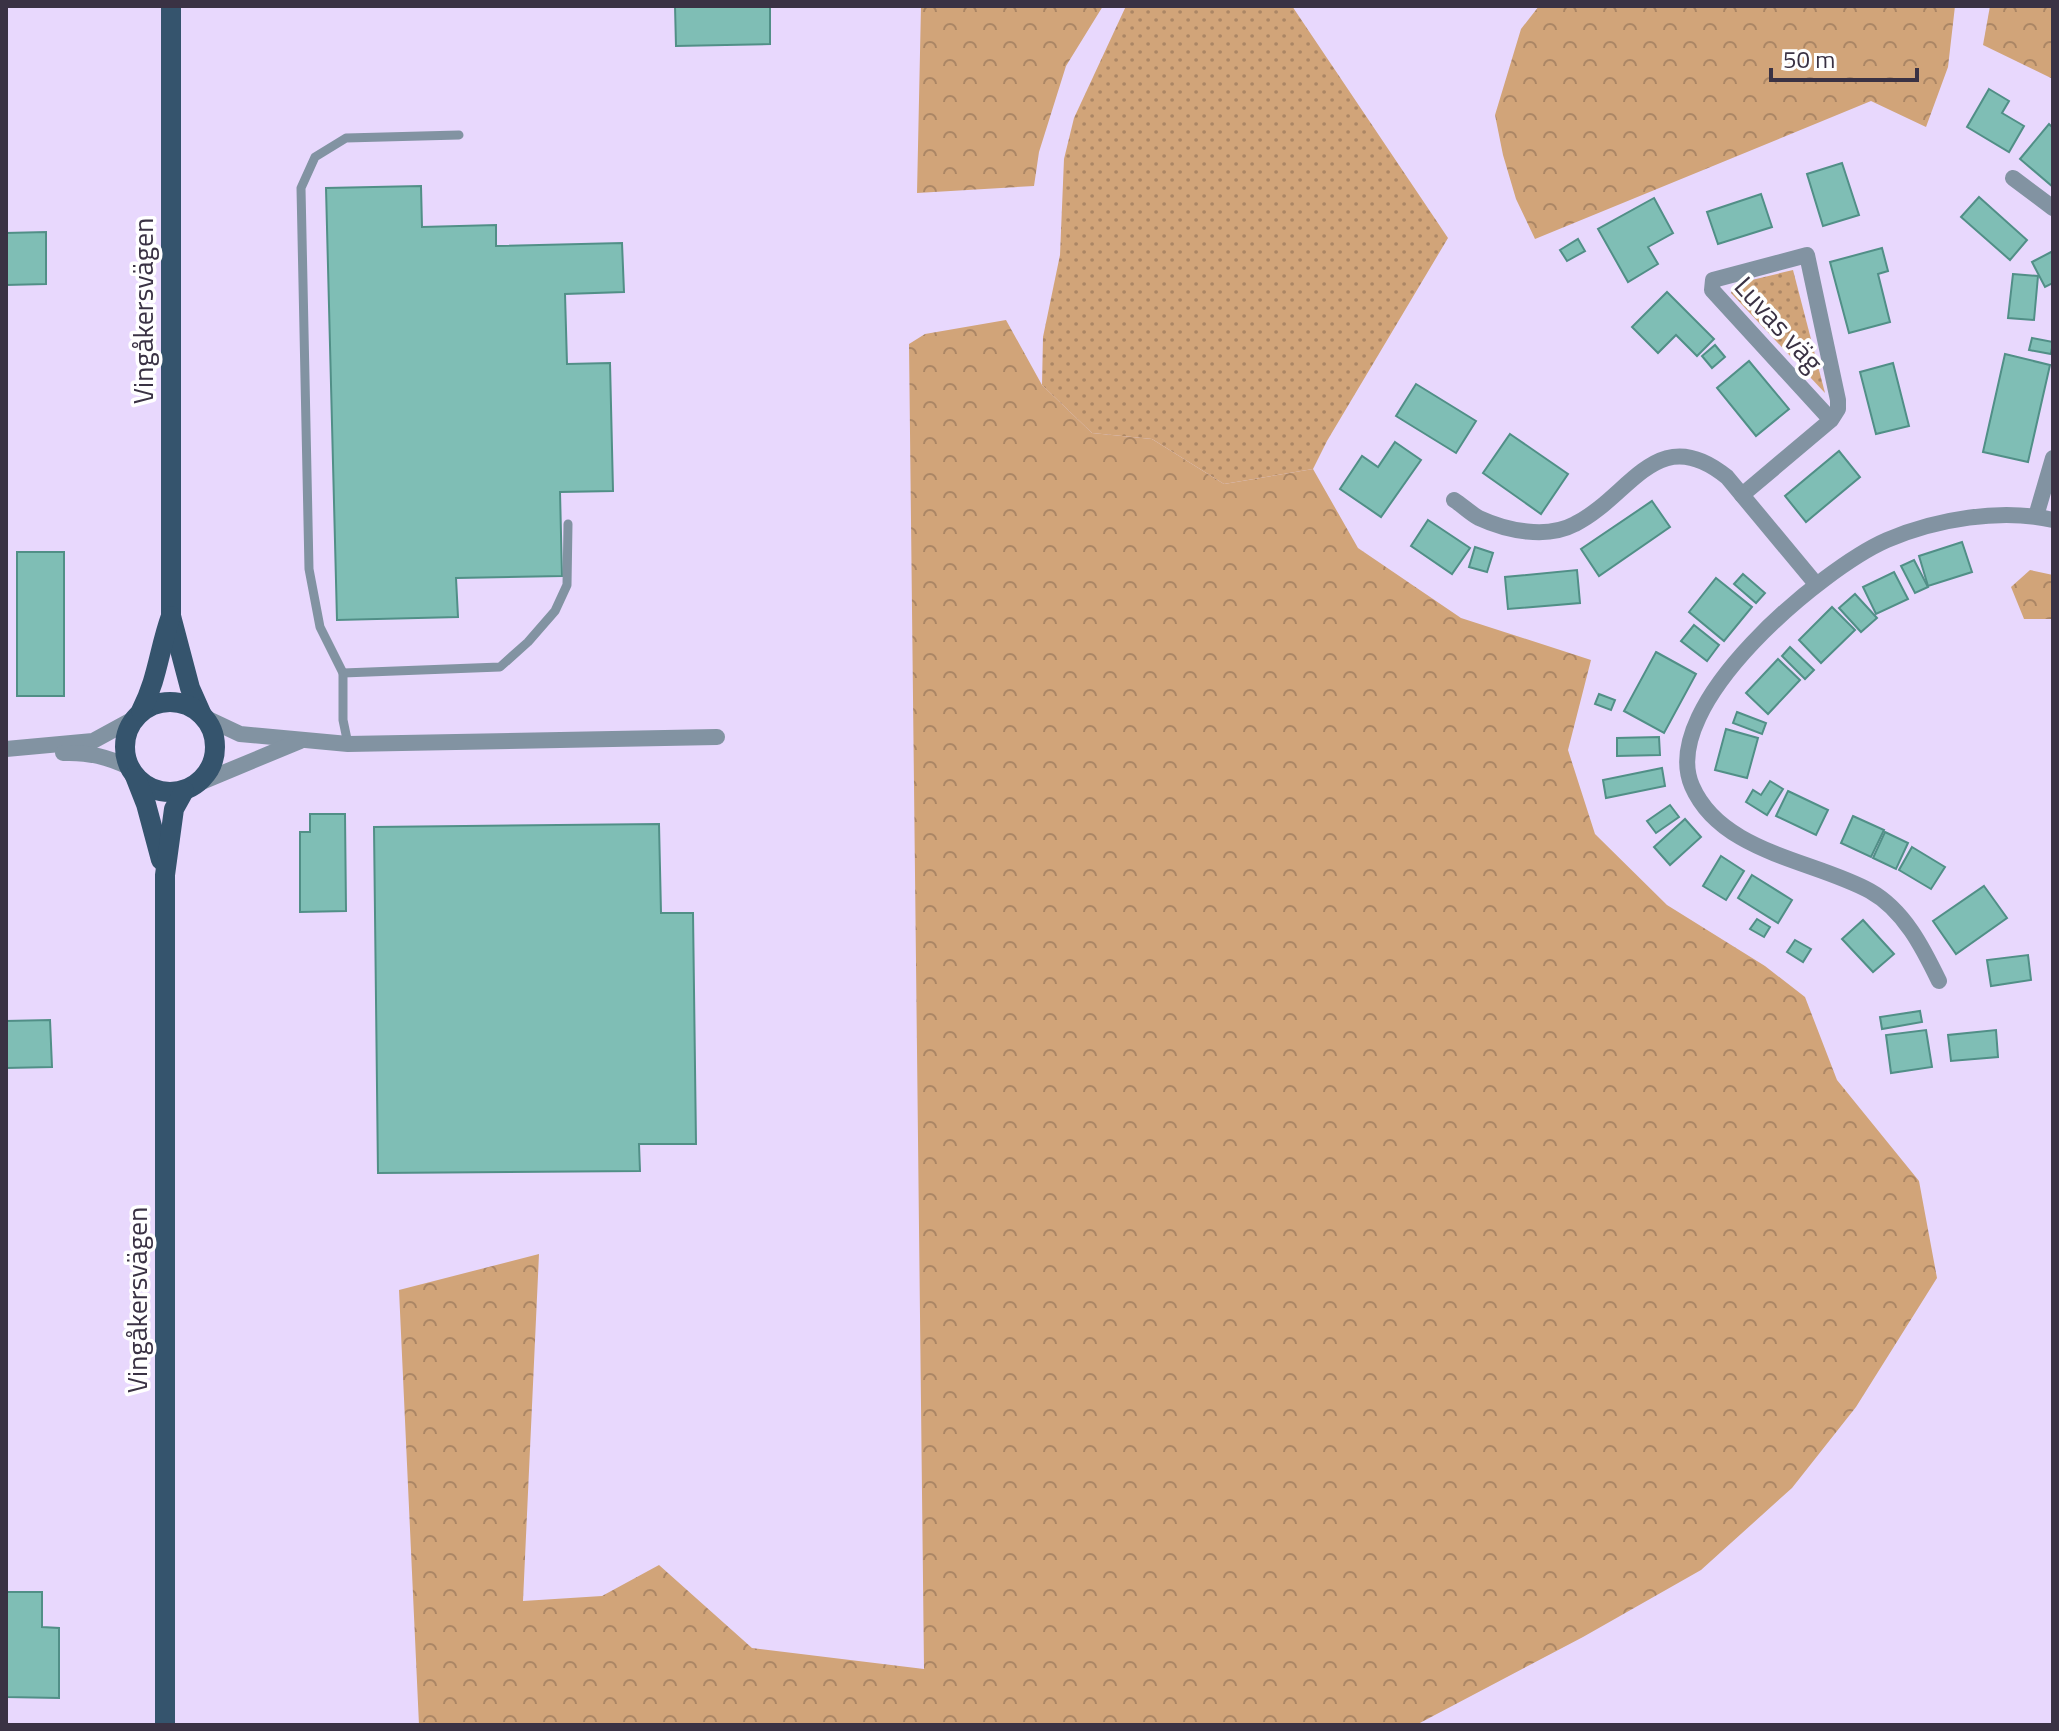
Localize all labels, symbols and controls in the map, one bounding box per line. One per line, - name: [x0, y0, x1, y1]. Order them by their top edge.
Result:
- scale bar: [1771, 32, 1917, 82]
- text: 50 m: [1783, 41, 1835, 77]
- street label: Vingåkersvägen: [121, 218, 164, 404]
- street label: Luvas väg: [1724, 266, 1834, 381]
- street label: Vingåkersvägen: [115, 1207, 158, 1393]

